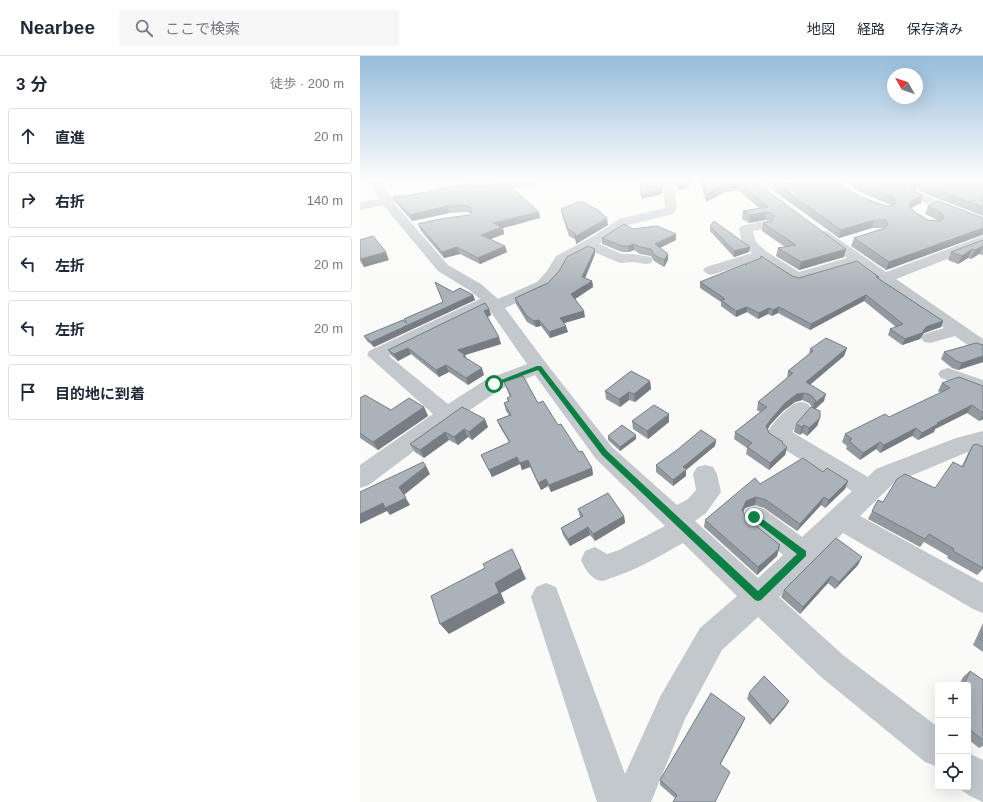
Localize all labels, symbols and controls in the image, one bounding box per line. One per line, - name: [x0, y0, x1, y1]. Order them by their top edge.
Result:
- search box: [119, 10, 399, 46]
- text: Nearbee: [20, 17, 95, 38]
- icon: search: [133, 17, 155, 39]
- text: ここで検索: [165, 20, 240, 37]
- text: 地図: [807, 21, 835, 37]
- text: 経路: [857, 21, 885, 37]
- text: 保存済み: [907, 21, 963, 37]
- north arrow: [887, 68, 923, 104]
- text: 3 分: [16, 75, 47, 94]
- text: 徒歩 · 200 m: [270, 76, 344, 91]
- icon: ahead: [17, 125, 39, 147]
- text: 直進: [55, 129, 85, 146]
- text: 20 m: [314, 129, 343, 144]
- icon: right: [17, 189, 39, 211]
- text: 右折: [55, 193, 85, 210]
- text: 140 m: [307, 193, 343, 208]
- icon: left: [17, 253, 39, 275]
- text: 左折: [55, 257, 85, 274]
- text: 20 m: [314, 257, 343, 272]
- icon: left: [17, 317, 39, 339]
- text: 左折: [55, 321, 85, 338]
- text: 20 m: [314, 321, 343, 336]
- route start: [485, 375, 503, 393]
- icon: arrive: [17, 381, 39, 403]
- text: 目的地に到着: [55, 385, 145, 402]
- route end: [745, 508, 763, 526]
- map controls: [935, 682, 971, 790]
- button: +: [935, 682, 971, 718]
- button: −: [935, 718, 971, 754]
- button: locate: [935, 754, 971, 790]

